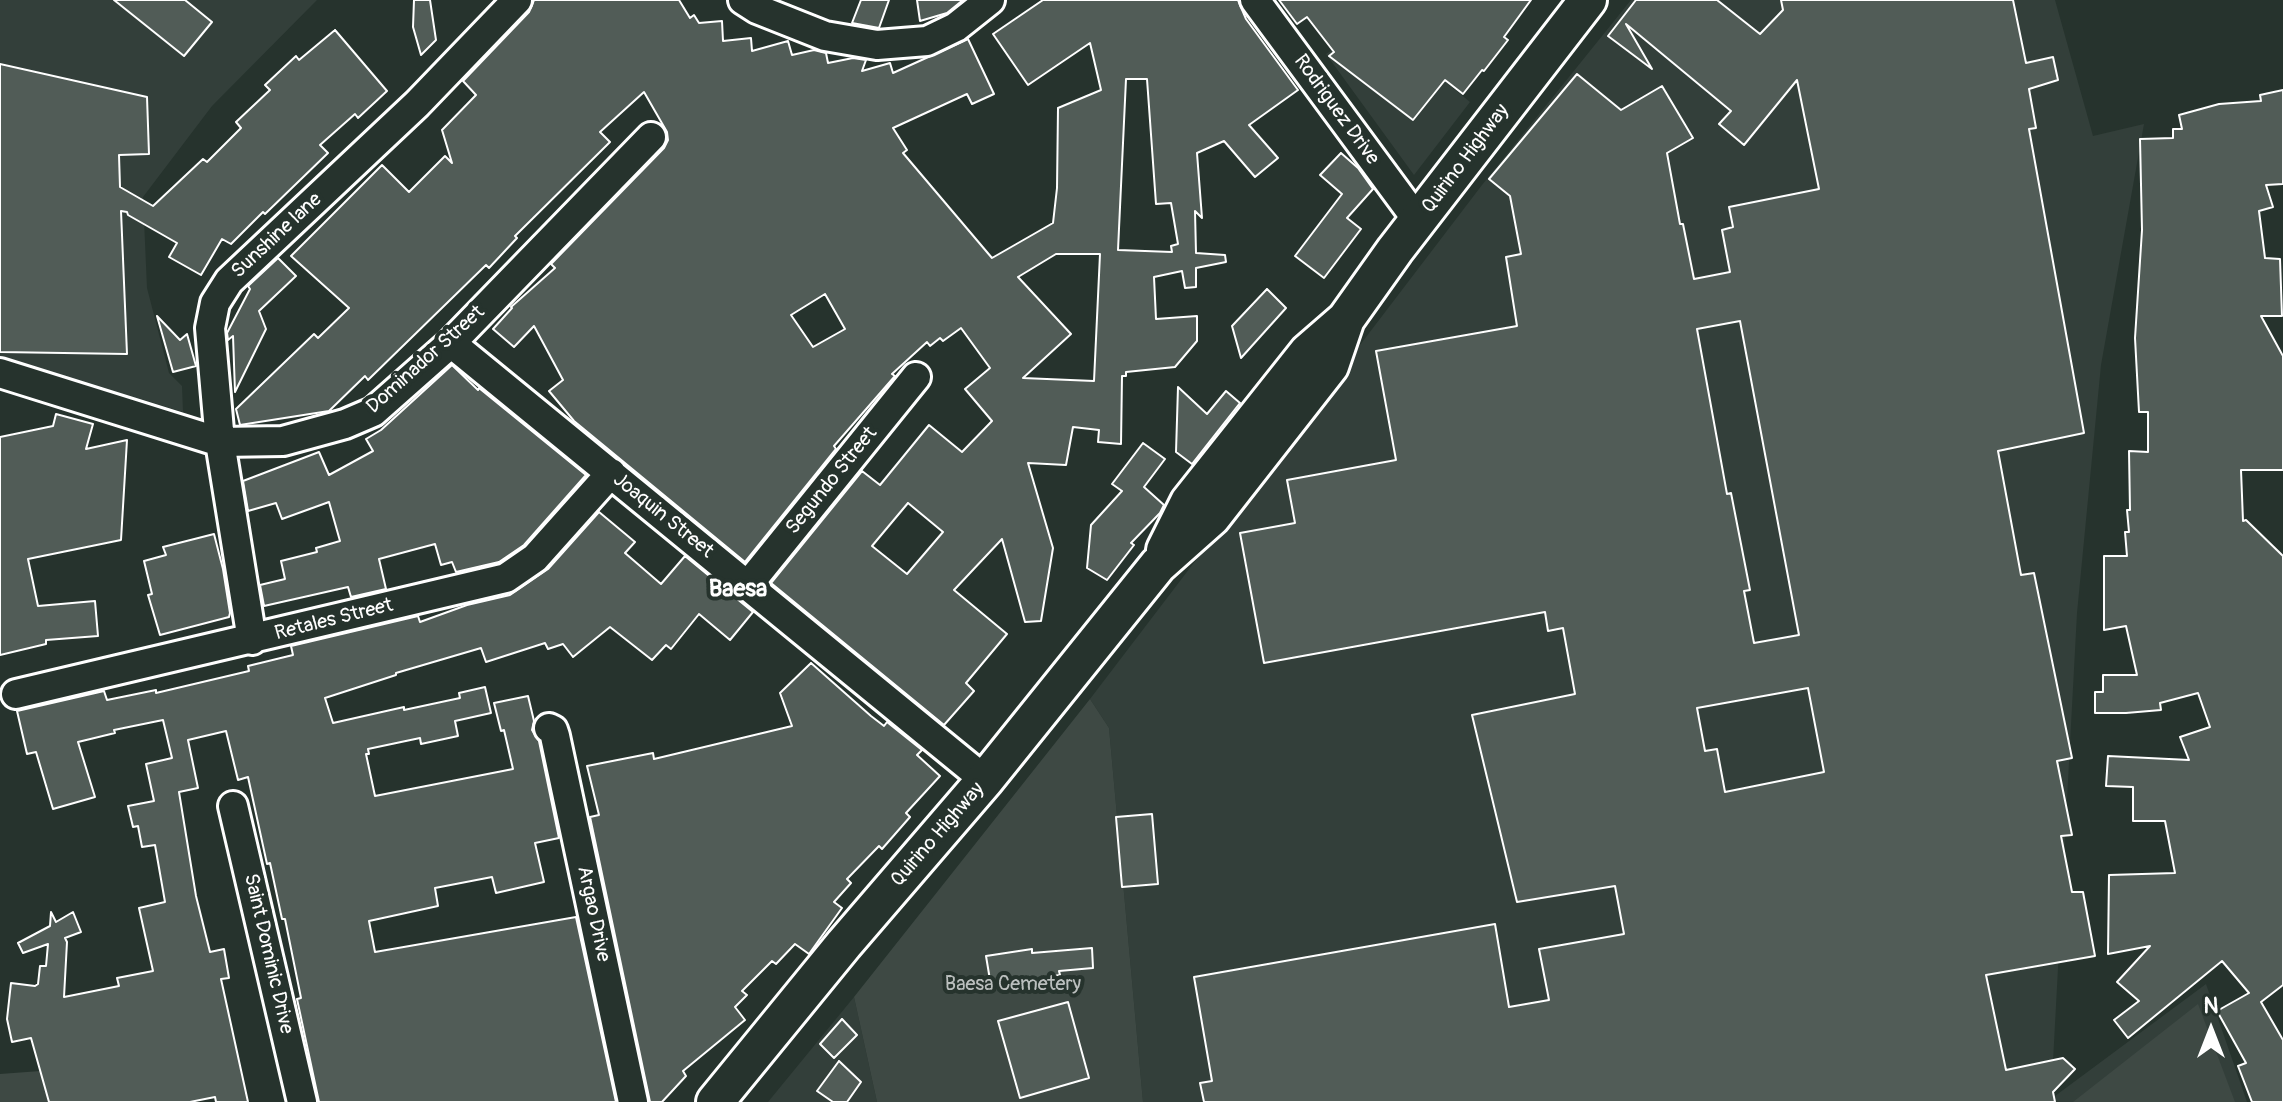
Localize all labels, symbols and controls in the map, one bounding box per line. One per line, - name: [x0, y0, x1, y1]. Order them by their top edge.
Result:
- street label: Rodriguez Drive: [1288, 50, 1384, 170]
- street label: Quirino Highway: [1417, 100, 1515, 218]
- street label: Sunshine lane: [227, 188, 327, 284]
- street label: Dominador Street: [362, 301, 490, 419]
- street label: Segundo Street: [781, 422, 883, 540]
- street label: Joaquin Street: [608, 468, 718, 564]
- district label: Baesa: [709, 576, 767, 604]
- street label: Retales Street: [272, 594, 396, 646]
- street label: Quirino Highway: [886, 778, 990, 892]
- street label: Argao Drive: [571, 864, 615, 964]
- street label: Saint Dominic Drive: [238, 872, 298, 1036]
- park label: Baesa Cemetery: [945, 973, 1081, 997]
- north arrow: [2171, 990, 2251, 1070]
- text: N: [2204, 992, 2218, 1020]

